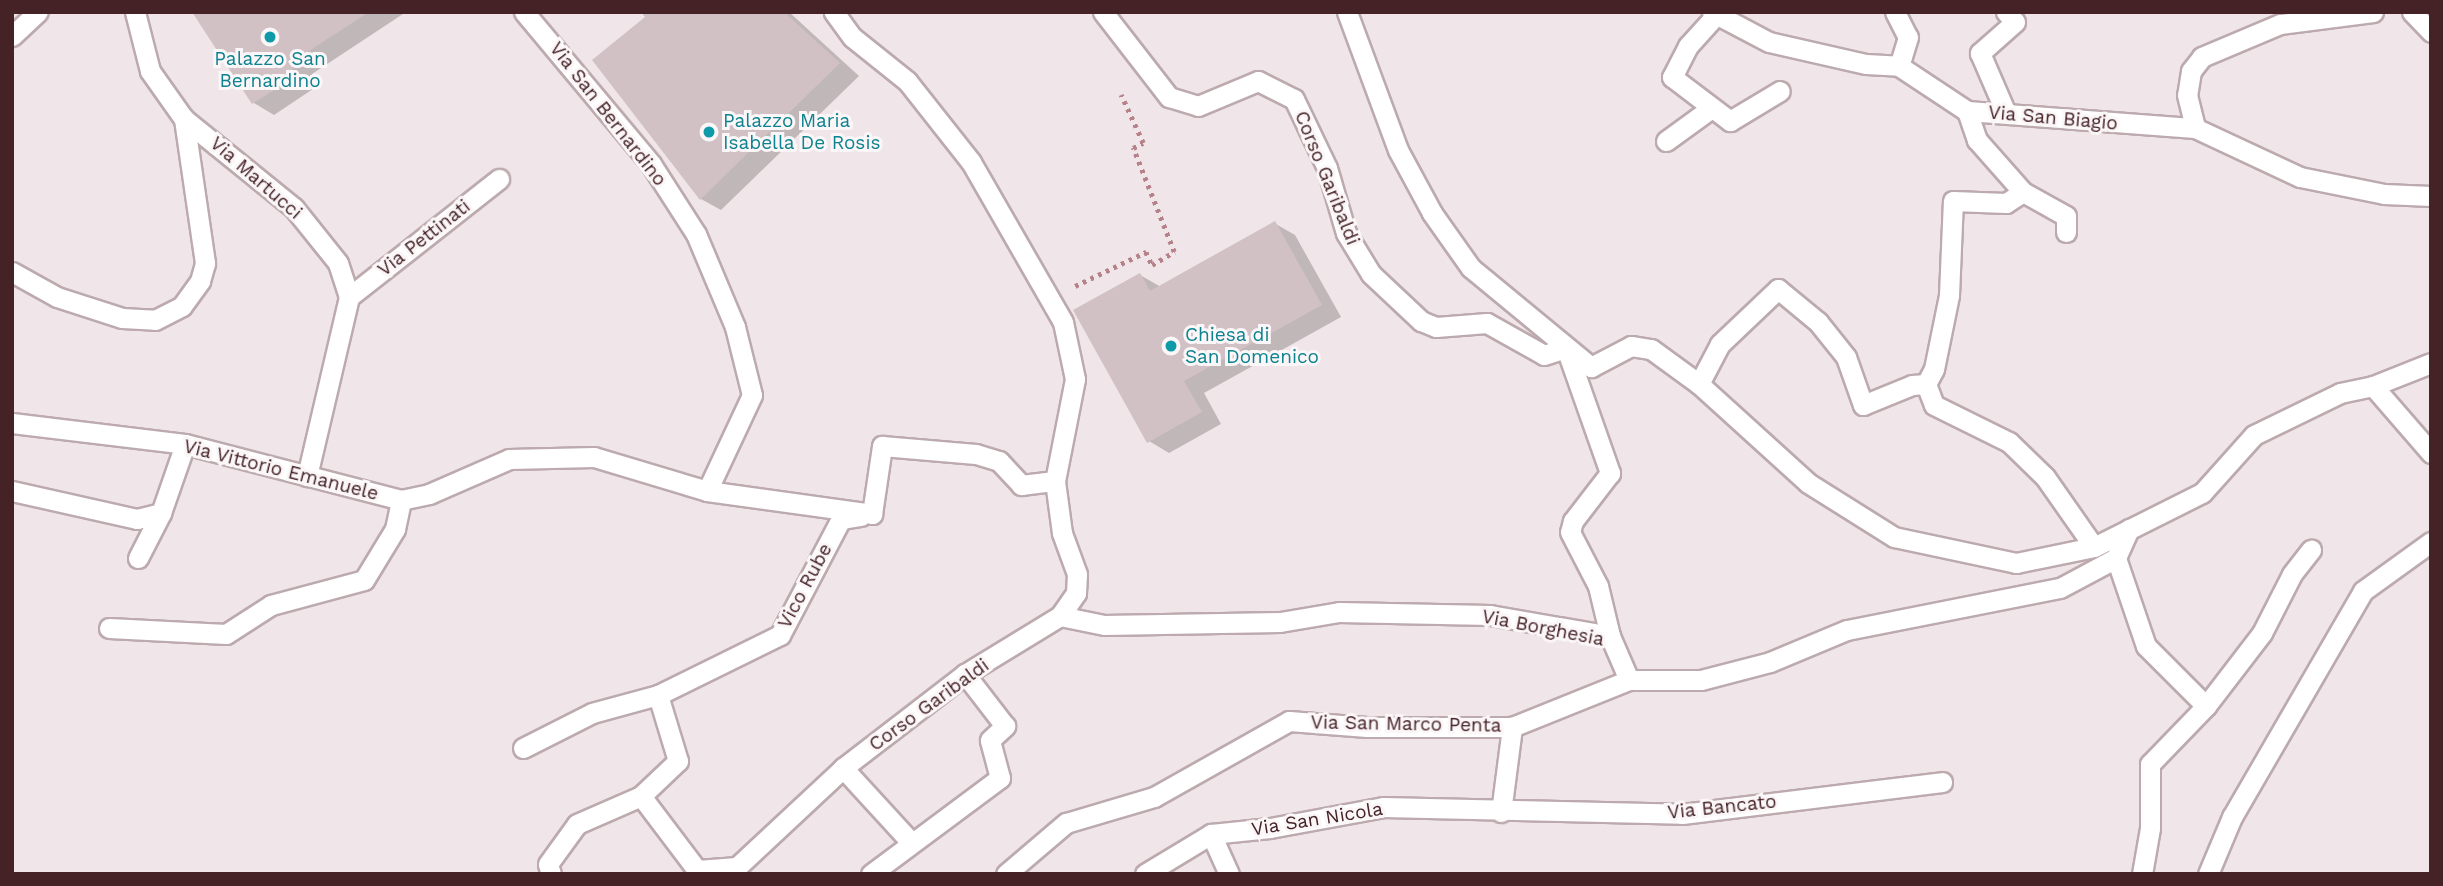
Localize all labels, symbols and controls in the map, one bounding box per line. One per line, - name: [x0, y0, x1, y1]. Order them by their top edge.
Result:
- marker: Palazzo San Bernardino: [262, 29, 278, 45]
- street label: Via San Bernardino: [545, 37, 671, 191]
- place label: Palazzo San Bernardino: [214, 48, 326, 92]
- street label: Via San Biagio: [1987, 101, 2119, 135]
- street label: Corso Garibaldi: [1290, 108, 1364, 248]
- place label: Palazzo Maria Isabella De Rosis: [723, 110, 881, 154]
- marker: Palazzo Maria Isabella De Rosis: [701, 124, 717, 140]
- street label: Via Martucci: [205, 132, 307, 224]
- street label: Via Pettinati: [373, 195, 475, 281]
- place label: Chiesa di San Domenico: [1185, 324, 1319, 368]
- marker: Chiesa di San Domenico: [1163, 338, 1179, 354]
- street label: Via Vittorio Emanuele: [181, 435, 381, 505]
- street label: Vico Rube: [773, 540, 837, 632]
- street label: Via Borghesia: [1480, 605, 1606, 651]
- street label: Corso Garibaldi: [865, 654, 993, 756]
- street label: Via San Marco Penta: [1310, 711, 1502, 737]
- street label: Via Bancato: [1666, 790, 1778, 824]
- street label: Via San Nicola: [1249, 797, 1385, 841]

